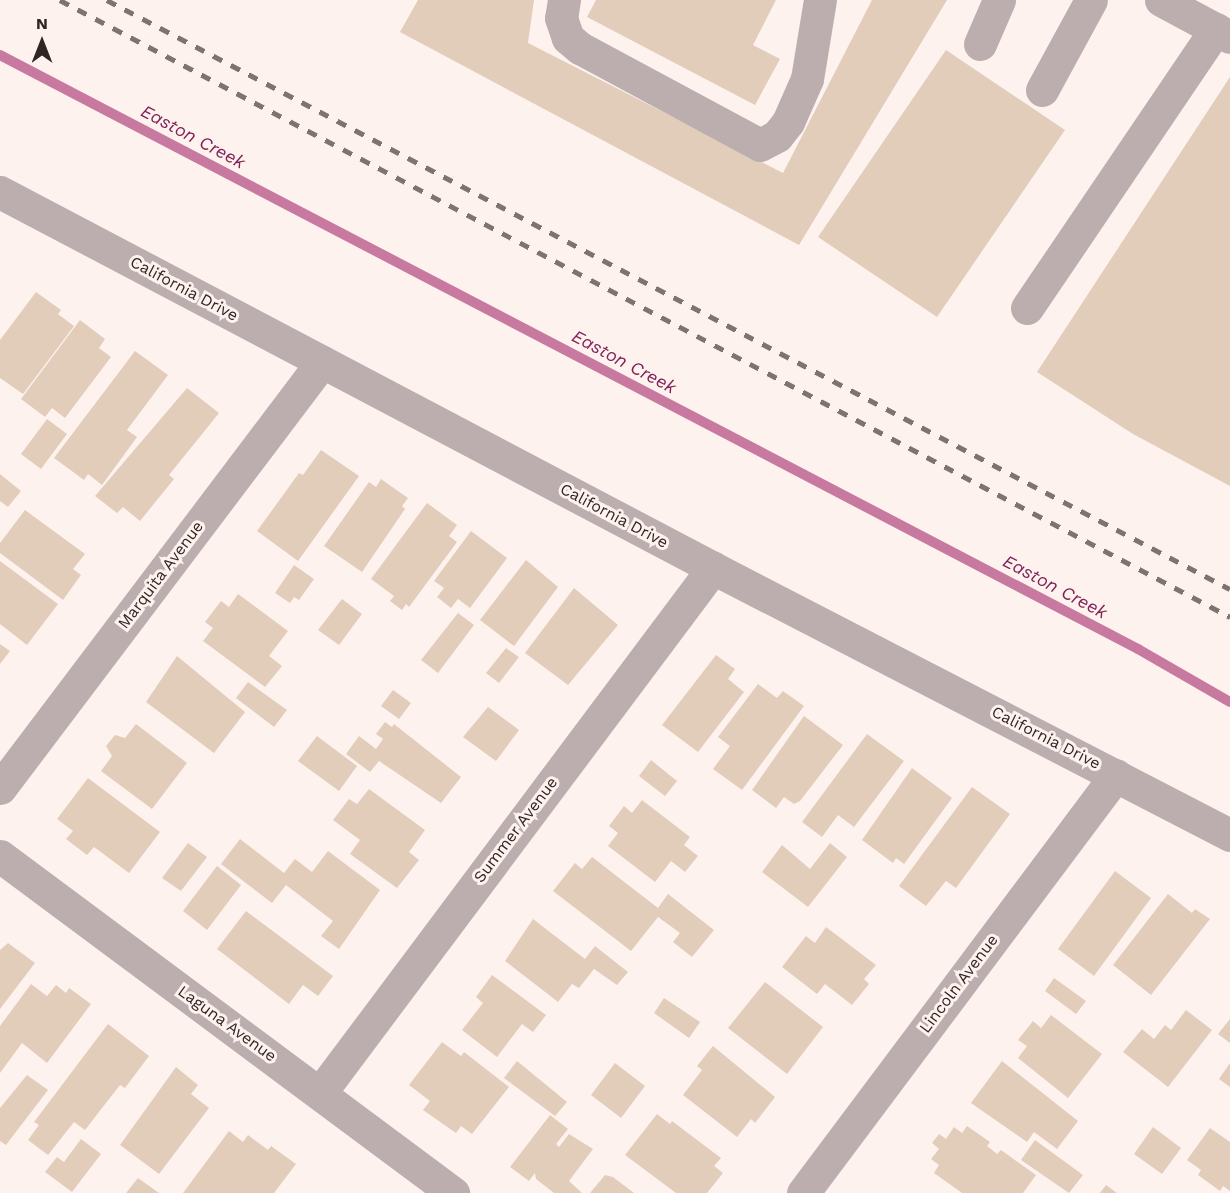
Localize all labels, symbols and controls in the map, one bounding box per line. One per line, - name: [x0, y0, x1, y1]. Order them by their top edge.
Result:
- north arrow: [12, 12, 72, 72]
- text: N: [36, 14, 48, 33]
- water label: Easton Creek: [137, 100, 249, 174]
- street label: California Drive: [127, 252, 241, 326]
- water label: Easton Creek: [568, 325, 680, 399]
- street label: California Drive: [557, 479, 671, 553]
- street label: Marquita Avenue: [114, 517, 208, 633]
- water label: Easton Creek: [999, 550, 1111, 624]
- street label: California Drive: [988, 702, 1104, 774]
- street label: Summer Avenue: [470, 773, 562, 887]
- street label: Lincoln Avenue: [915, 931, 1003, 1037]
- street label: Laguna Avenue: [174, 982, 280, 1066]

